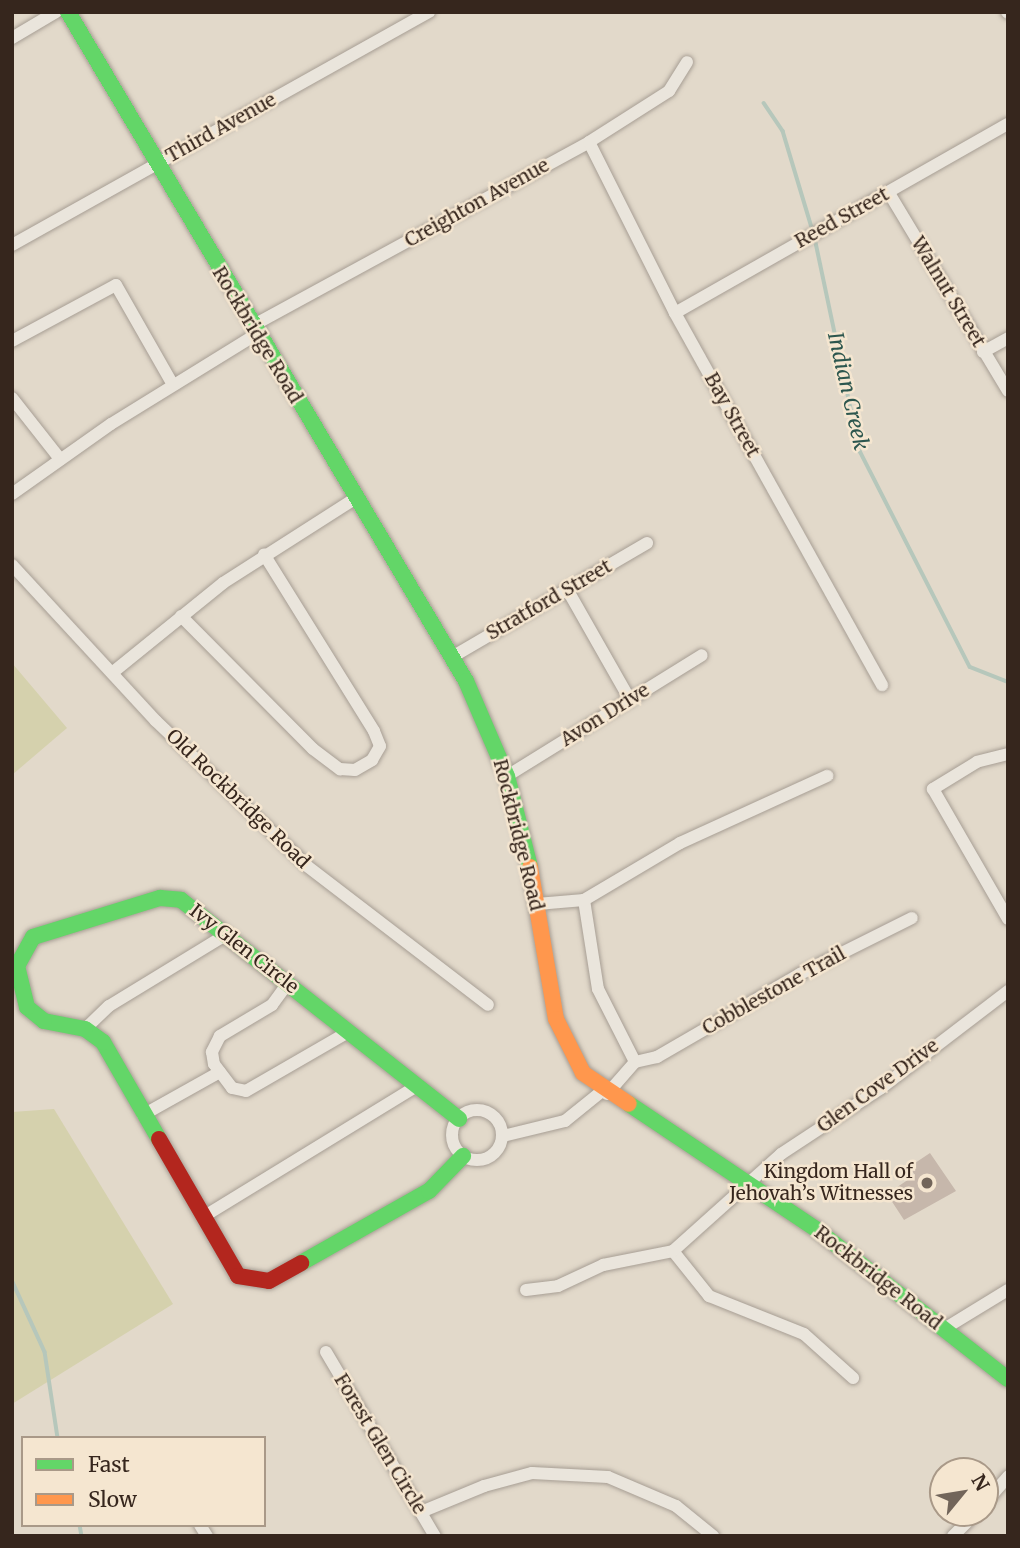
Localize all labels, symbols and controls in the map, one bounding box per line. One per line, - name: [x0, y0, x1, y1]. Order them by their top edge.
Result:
- street label: Third Avenue: [162, 88, 280, 168]
- street label: Creighton Avenue: [401, 154, 553, 252]
- street label: Reed Street: [791, 183, 893, 253]
- street label: Walnut Street: [906, 233, 990, 351]
- street label: Rockbridge Road: [207, 263, 307, 407]
- water label: Indian Creek: [822, 330, 874, 452]
- street label: Bay Street: [699, 369, 765, 461]
- street label: Stratford Street: [482, 555, 616, 645]
- street label: Avon Drive: [556, 679, 654, 751]
- street label: Old Rockbridge Road: [162, 725, 314, 873]
- street label: Rockbridge Road: [488, 757, 548, 913]
- street label: Ivy Glen Circle: [185, 899, 303, 999]
- street label: Cobblestone Trail: [698, 942, 850, 1040]
- street label: Glen Cove Drive: [813, 1034, 943, 1138]
- place label: Kingdom Hall of Jehovah’s Witnesses: [729, 1161, 913, 1205]
- marker: Kingdom Hall of Jehovah’s Witnesses: [919, 1175, 935, 1191]
- street label: Rockbridge Road: [810, 1221, 946, 1335]
- street label: Forest Glen Circle: [329, 1370, 431, 1518]
- legend: [21, 1436, 266, 1527]
- text: Fast: [88, 1451, 130, 1478]
- north arrow: [929, 1457, 999, 1527]
- text: N: [966, 1470, 995, 1495]
- text: Slow: [88, 1486, 137, 1513]

